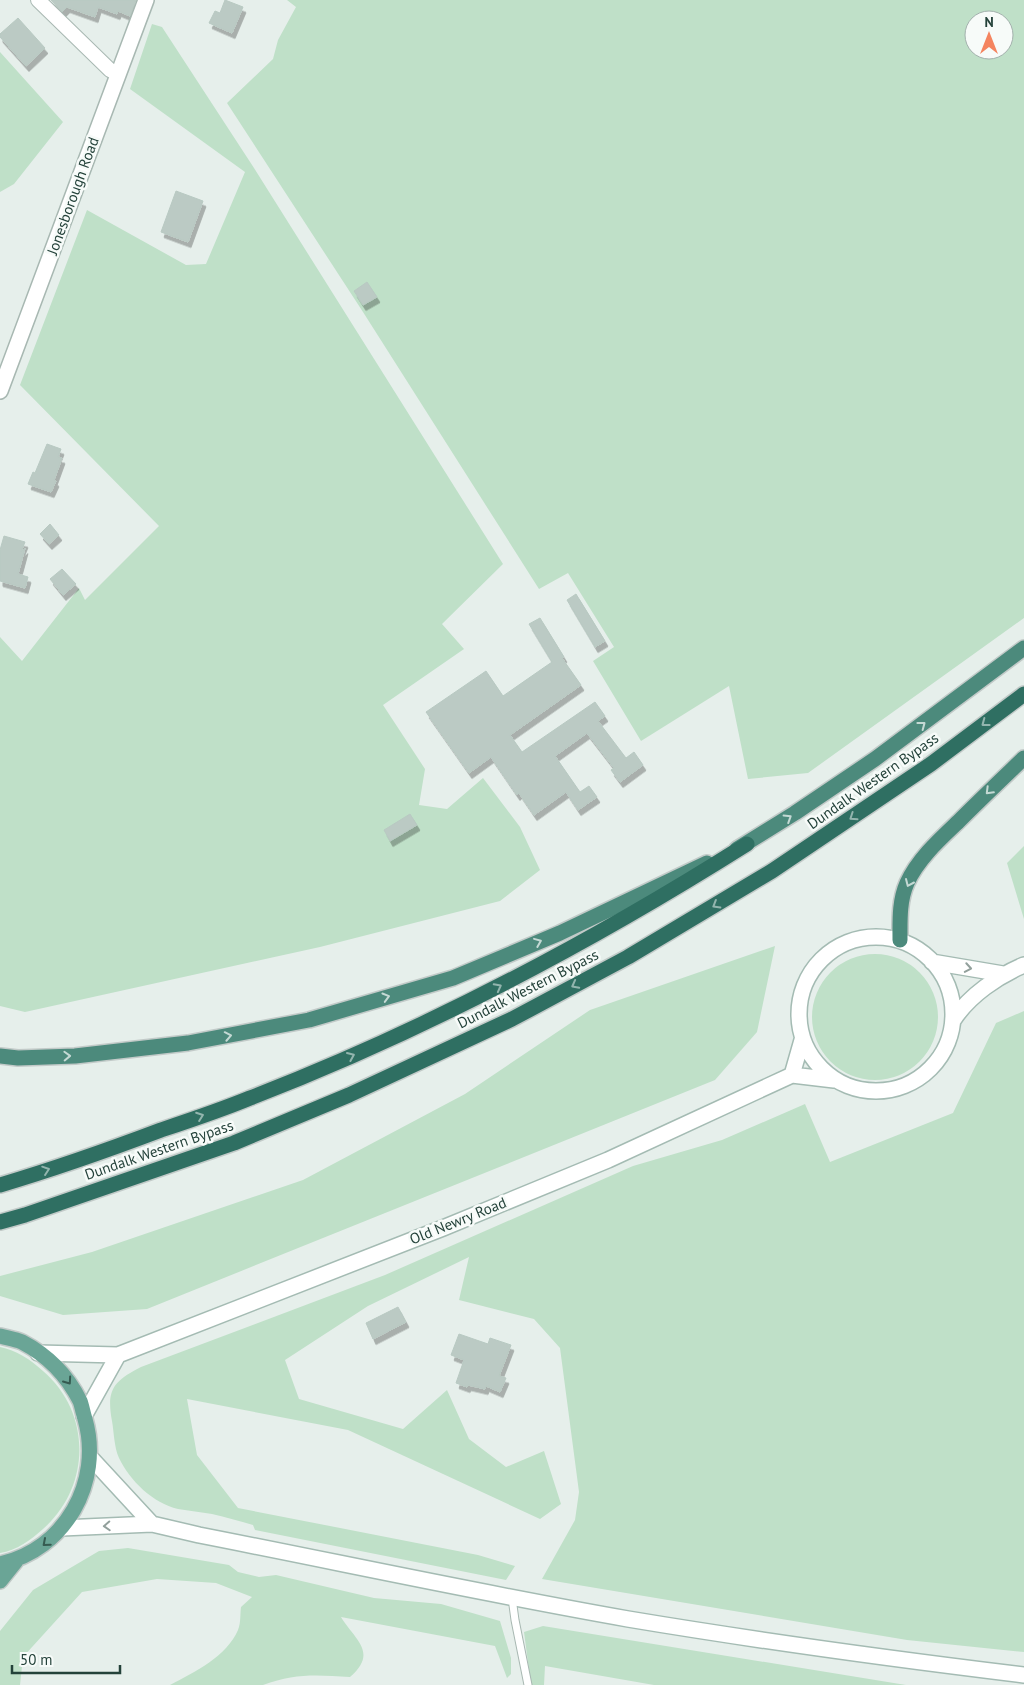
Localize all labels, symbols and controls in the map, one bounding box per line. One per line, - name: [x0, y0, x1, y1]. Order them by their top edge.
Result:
- north arrow: [964, 10, 1014, 60]
- text: N: [984, 13, 994, 31]
- street label: Jonesborough Road: [42, 134, 103, 258]
- one-way arrow: [981, 717, 991, 726]
- one-way arrow: [916, 723, 925, 731]
- street label: Dundalk Western Bypass: [803, 728, 942, 833]
- one-way arrow: [986, 785, 995, 794]
- one-way arrow: [849, 811, 858, 820]
- one-way arrow: [782, 815, 792, 824]
- one-way arrow: [904, 878, 915, 887]
- one-way arrow: [712, 898, 721, 908]
- one-way arrow: [533, 938, 542, 948]
- street label: Dundalk Western Bypass: [454, 945, 602, 1032]
- one-way arrow: [963, 962, 972, 972]
- one-way arrow: [571, 979, 580, 989]
- one-way arrow: [492, 983, 501, 993]
- one-way arrow: [381, 993, 389, 1003]
- one-way arrow: [224, 1031, 232, 1041]
- one-way arrow: [63, 1051, 71, 1062]
- one-way arrow: [346, 1051, 355, 1062]
- one-way arrow: [195, 1112, 204, 1122]
- street label: Dundalk Western Bypass: [82, 1115, 236, 1184]
- one-way arrow: [42, 1166, 50, 1176]
- street label: Old Newry Road: [407, 1193, 509, 1249]
- one-way arrow: [62, 1376, 71, 1385]
- one-way arrow: [103, 1521, 111, 1532]
- one-way arrow: [42, 1537, 51, 1546]
- scale bar: [12, 1642, 120, 1674]
- text: 50 m: [20, 1650, 53, 1669]

